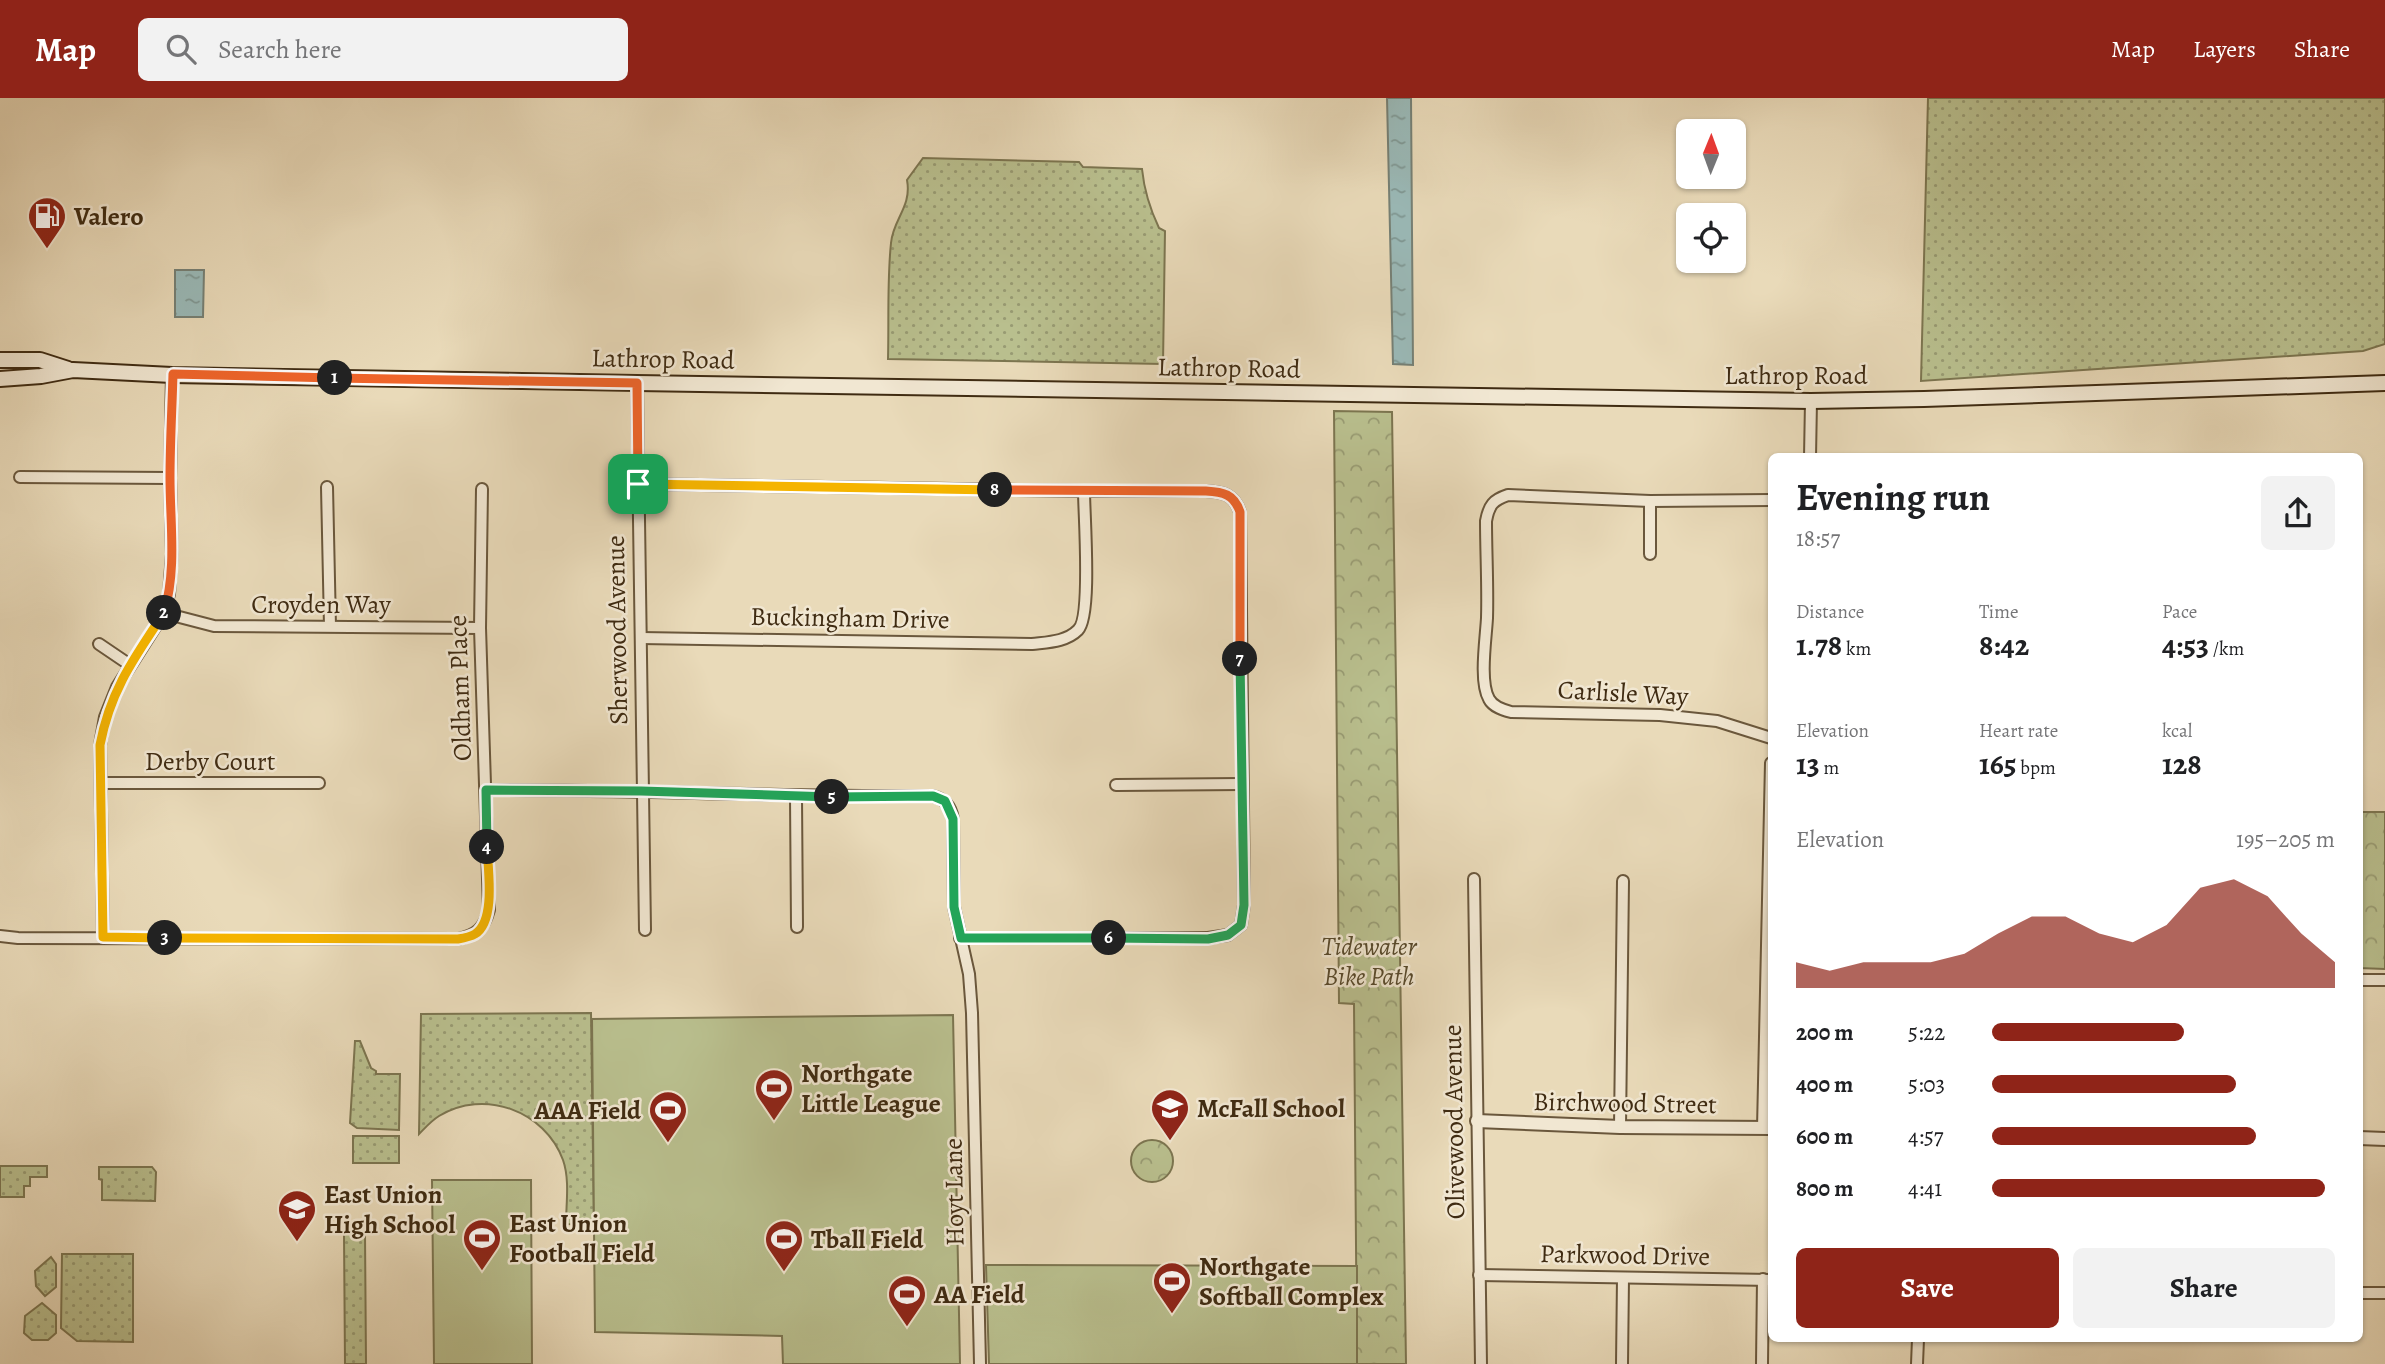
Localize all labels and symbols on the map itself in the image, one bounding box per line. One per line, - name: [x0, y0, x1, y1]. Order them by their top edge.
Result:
- north arrow: [1676, 119, 1746, 189]
- fuel station icon: Valero: [26, 195, 68, 250]
- place label: Valero: [73, 199, 144, 234]
- street label: Lathrop Road: [591, 340, 735, 378]
- street label: Lathrop Road: [1157, 349, 1301, 387]
- street label: Lathrop Road: [1724, 358, 1868, 393]
- pin: 1: [318, 360, 352, 396]
- pin: [608, 454, 668, 514]
- pin: 8: [978, 472, 1012, 508]
- street label: Sherwood Avenue: [598, 535, 636, 725]
- street label: Croyden Way: [251, 587, 391, 622]
- pin: 2: [146, 596, 182, 630]
- street label: Buckingham Drive: [750, 599, 950, 637]
- street label: Oldham Place: [440, 614, 480, 762]
- pin: 7: [1222, 642, 1258, 676]
- street label: Carlisle Way: [1557, 672, 1690, 714]
- street label: Derby Court: [145, 744, 276, 779]
- pin: 5: [814, 780, 850, 814]
- pin: 4: [470, 830, 504, 864]
- pin: 3: [148, 920, 182, 956]
- pin: 6: [1092, 920, 1126, 956]
- park label: Tidewater Bike Path: [1322, 929, 1417, 994]
- street label: Olivewood Avenue: [1435, 1024, 1473, 1220]
- place label: Northgate Little League: [801, 1056, 941, 1121]
- sports icon: Northgate Little League: [753, 1067, 795, 1122]
- street label: Birchwood Street: [1533, 1084, 1717, 1122]
- school or university icon: McFall School: [1149, 1087, 1191, 1142]
- sports icon: AAA Field: [647, 1089, 689, 1144]
- place label: McFall School: [1197, 1091, 1345, 1126]
- place label: AAA Field: [533, 1093, 642, 1128]
- street label: Hoyt Lane: [936, 1138, 972, 1246]
- place label: East Union High School: [324, 1177, 455, 1242]
- school or university icon: East Union High School: [276, 1188, 318, 1243]
- place label: East Union Football Field: [509, 1206, 656, 1271]
- sports icon: East Union Football Field: [461, 1217, 503, 1272]
- sports icon: Tball Field: [763, 1218, 805, 1273]
- place label: Tball Field: [811, 1222, 925, 1257]
- street label: Parkwood Drive: [1540, 1236, 1710, 1274]
- place label: Northgate Softball Complex: [1199, 1249, 1384, 1314]
- sports icon: Northgate Softball Complex: [1151, 1260, 1193, 1315]
- sports icon: AA Field: [886, 1273, 928, 1328]
- place label: AA Field: [933, 1277, 1026, 1312]

